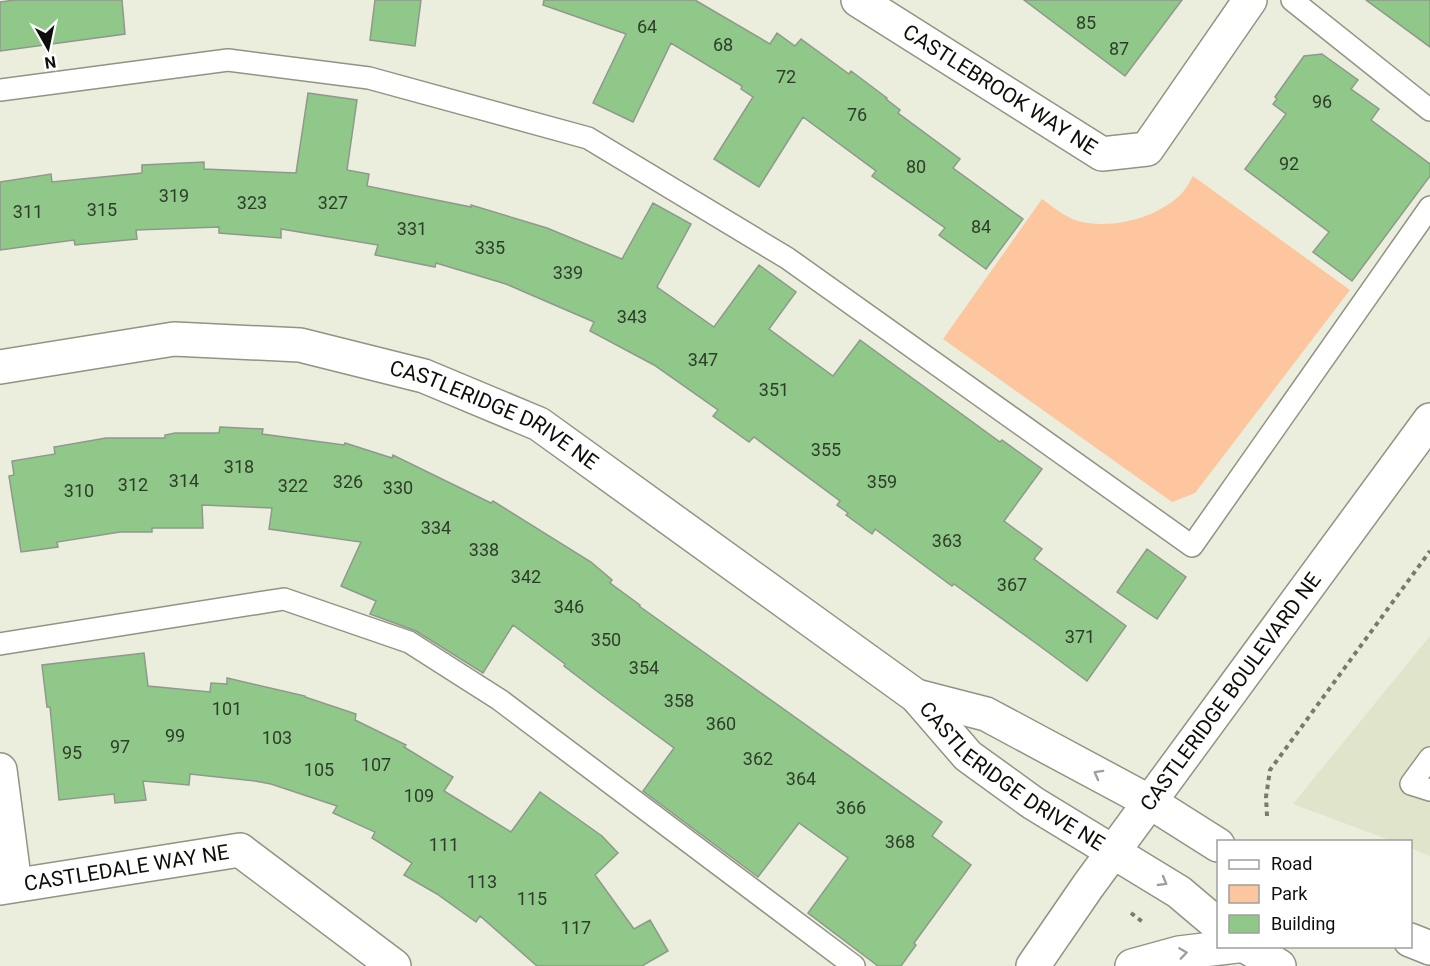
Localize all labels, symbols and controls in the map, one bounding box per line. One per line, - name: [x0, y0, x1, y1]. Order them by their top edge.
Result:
- house number: 85: [1076, 12, 1096, 33]
- house number: 64: [637, 16, 657, 37]
- north arrow: [18, 18, 78, 78]
- street label: CASTLEBROOK WAY NE: [899, 20, 1102, 160]
- house number: 68: [713, 34, 733, 55]
- house number: 87: [1109, 38, 1129, 59]
- text: N: [43, 52, 57, 73]
- house number: 72: [776, 66, 796, 87]
- house number: 96: [1312, 91, 1332, 112]
- house number: 76: [847, 104, 867, 125]
- house number: 92: [1279, 153, 1299, 174]
- house number: 80: [906, 156, 926, 177]
- house number: 319: [159, 185, 189, 206]
- house number: 323: [237, 192, 267, 213]
- house number: 327: [318, 192, 348, 213]
- house number: 315: [87, 199, 117, 220]
- house number: 311: [13, 201, 43, 222]
- house number: 84: [971, 216, 991, 237]
- house number: 331: [397, 218, 427, 239]
- house number: 335: [475, 237, 505, 258]
- house number: 339: [553, 262, 583, 283]
- house number: 343: [617, 306, 647, 327]
- house number: 347: [688, 349, 718, 370]
- street label: CASTLERIDGE DRIVE NE: [387, 356, 603, 475]
- house number: 351: [759, 379, 789, 400]
- house number: 355: [811, 439, 841, 460]
- house number: 318: [224, 456, 254, 477]
- house number: 314: [169, 470, 199, 491]
- house number: 326: [333, 471, 363, 492]
- house number: 359: [867, 471, 897, 492]
- house number: 312: [118, 474, 148, 495]
- house number: 322: [278, 475, 308, 496]
- house number: 330: [383, 477, 413, 498]
- house number: 310: [64, 480, 94, 501]
- house number: 334: [421, 517, 451, 538]
- house number: 363: [932, 530, 962, 551]
- house number: 338: [469, 539, 499, 560]
- house number: 342: [511, 566, 541, 587]
- street label: CASTLERIDGE BOULEVARD NE: [1135, 568, 1326, 815]
- house number: 367: [997, 574, 1027, 595]
- house number: 346: [554, 596, 584, 617]
- house number: 371: [1065, 626, 1095, 647]
- house number: 350: [591, 629, 621, 650]
- house number: 354: [629, 657, 659, 678]
- house number: 358: [664, 690, 694, 711]
- street label: CASTLERIDGE DRIVE NE: [915, 697, 1109, 856]
- house number: 101: [212, 698, 242, 719]
- house number: 360: [706, 713, 736, 734]
- house number: 99: [165, 725, 185, 746]
- house number: 103: [262, 727, 292, 748]
- house number: 97: [110, 736, 130, 757]
- house number: 95: [62, 742, 82, 763]
- house number: 362: [743, 748, 773, 769]
- house number: 107: [361, 754, 391, 775]
- house number: 105: [304, 759, 334, 780]
- house number: 364: [786, 768, 816, 789]
- one-way arrow: [1094, 770, 1104, 781]
- house number: 109: [404, 785, 434, 806]
- house number: 366: [836, 797, 866, 818]
- house number: 368: [885, 831, 915, 852]
- house number: 111: [429, 834, 459, 855]
- street label: CASTLEDALE WAY NE: [22, 840, 231, 896]
- legend: [1217, 840, 1412, 948]
- text: Road: [1271, 853, 1312, 874]
- house number: 113: [467, 871, 497, 892]
- one-way arrow: [1157, 875, 1167, 887]
- text: Park: [1271, 883, 1308, 904]
- house number: 115: [517, 888, 547, 909]
- text: Building: [1271, 913, 1335, 934]
- house number: 117: [561, 917, 591, 938]
- one-way arrow: [1179, 947, 1188, 959]

